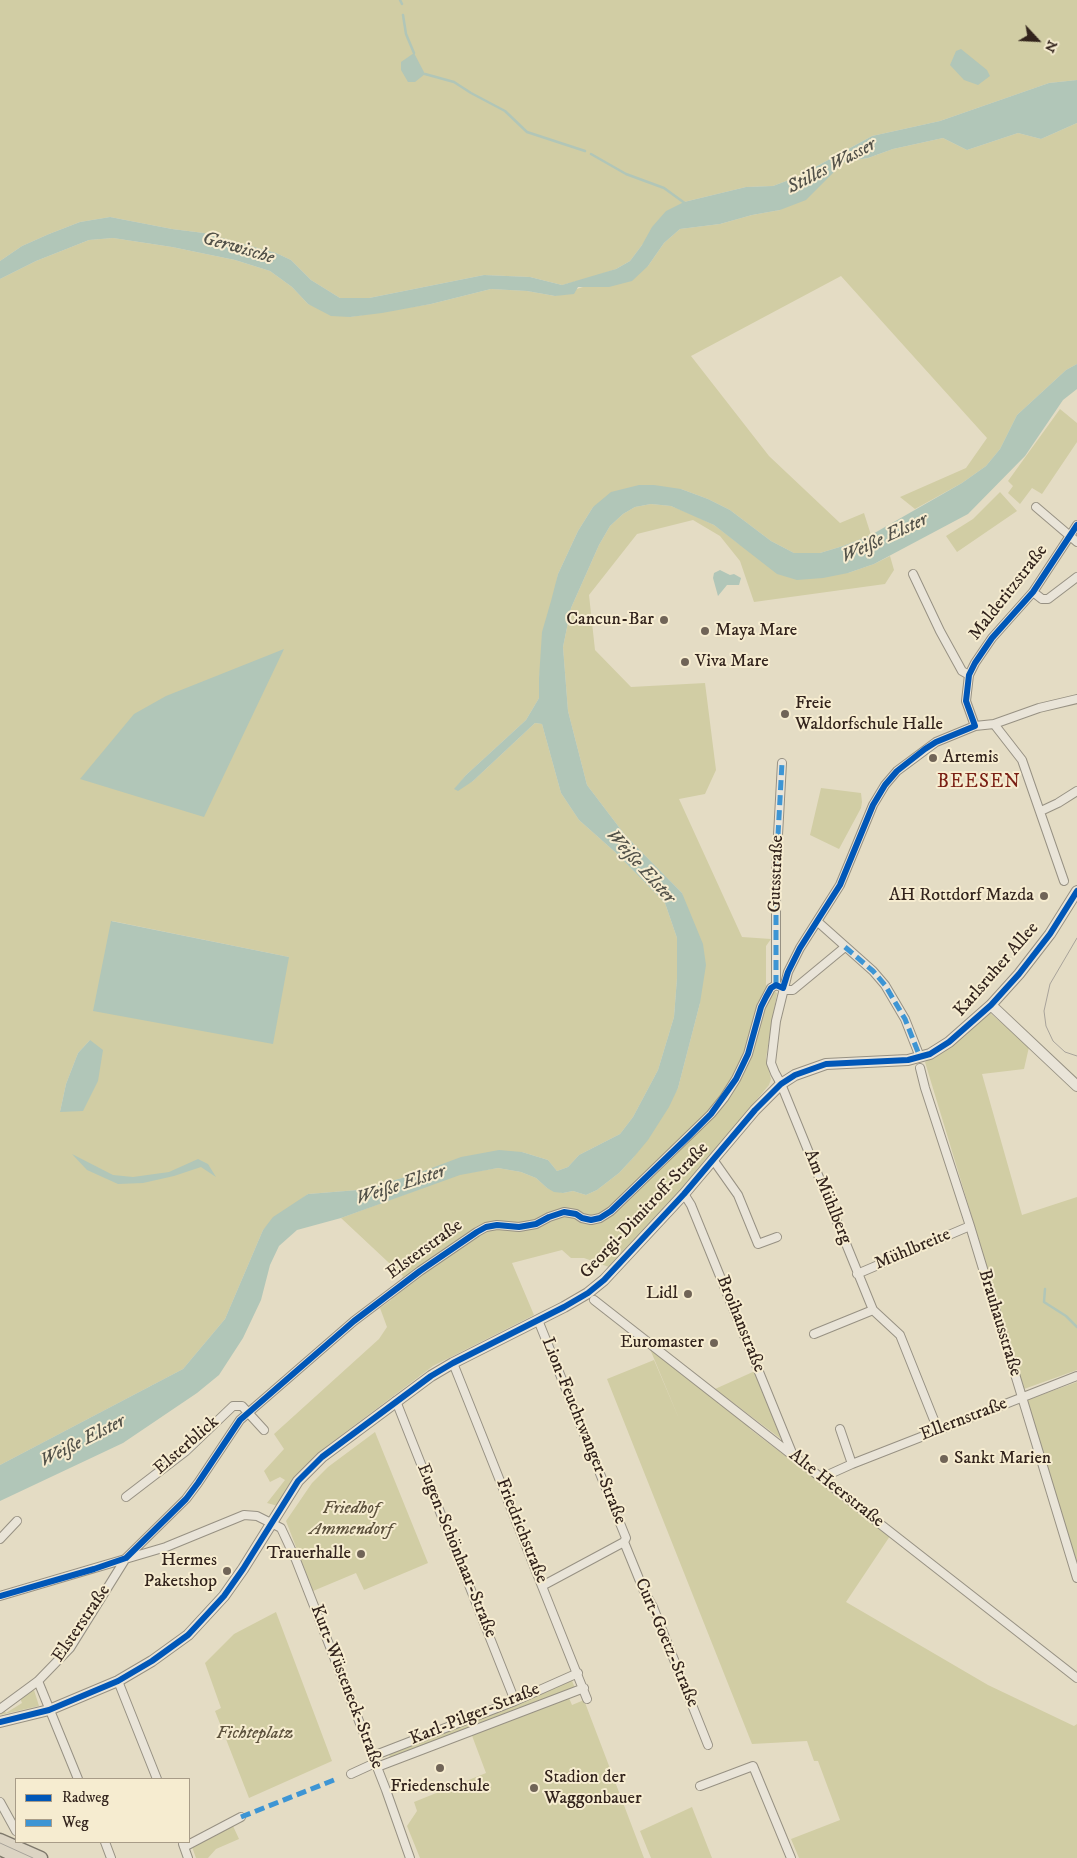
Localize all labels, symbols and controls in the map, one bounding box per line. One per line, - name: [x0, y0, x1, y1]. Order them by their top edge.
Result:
- north arrow: [1012, 15, 1062, 65]
- text: N: [1040, 37, 1061, 55]
- water label: Stilles Wasser: [784, 134, 880, 200]
- water label: Gerwische: [200, 228, 276, 270]
- water label: Weiße Elster: [838, 509, 932, 569]
- street label: Malderitzstraße: [965, 541, 1053, 645]
- place label: Cancun-Bar: [566, 609, 654, 631]
- marker: Cancun-Bar: [658, 614, 670, 626]
- place label: Maya Mare: [715, 620, 797, 642]
- marker: Maya Mare: [699, 625, 711, 637]
- place label: Viva Mare: [695, 651, 769, 673]
- marker: Viva Mare: [679, 656, 691, 668]
- place label: Freie Waldorfschule Halle: [795, 693, 943, 736]
- marker: Freie Waldorfschule Halle: [779, 708, 791, 720]
- place label: Artemis: [943, 747, 999, 769]
- marker: Artemis: [927, 752, 939, 764]
- district label: BEESEN: [936, 772, 1022, 794]
- water label: Weiße Elster: [600, 825, 680, 909]
- street label: Gutsstraße: [765, 835, 789, 913]
- place label: AH Rottdorf Mazda: [889, 885, 1034, 907]
- marker: AH Rottdorf Mazda: [1038, 890, 1050, 902]
- street label: Karlsruher Allee: [950, 918, 1044, 1022]
- street label: Georgi-Dimitroff-Straße: [576, 1138, 714, 1284]
- street label: Am Mühlberg: [798, 1147, 856, 1247]
- water label: Weiße Elster: [353, 1161, 449, 1211]
- street label: Elsterstraße: [383, 1215, 467, 1285]
- street label: Mühlbreite: [872, 1224, 954, 1276]
- street label: Brauhausstraße: [973, 1267, 1025, 1379]
- street label: Broihanstraße: [711, 1273, 769, 1375]
- place label: Lidl: [646, 1283, 678, 1305]
- marker: Lidl: [682, 1288, 694, 1300]
- place label: Euromaster: [620, 1332, 704, 1354]
- street label: Lion-Feuchtwanger-Straße: [536, 1335, 630, 1527]
- marker: Euromaster: [708, 1337, 720, 1349]
- street label: Ellernstraße: [917, 1394, 1011, 1446]
- water label: Weiße Elster: [36, 1411, 130, 1473]
- street label: Elsterblick: [150, 1412, 224, 1480]
- street label: Alte Heerstraße: [784, 1445, 888, 1533]
- place label: Sankt Marien: [954, 1448, 1051, 1470]
- marker: Sankt Marien: [938, 1453, 950, 1465]
- street label: Eugen-Schönhaar-Straße: [411, 1461, 501, 1641]
- street label: Friedrichstraße: [490, 1476, 552, 1586]
- park label: Friedhof Ammendorf: [310, 1498, 392, 1540]
- place label: Trauerhalle: [267, 1543, 351, 1565]
- marker: Trauerhalle: [355, 1548, 367, 1560]
- place label: Hermes Paketshop: [144, 1550, 217, 1592]
- marker: Hermes Paketshop: [221, 1565, 233, 1577]
- street label: Curt-Goetz-Straße: [629, 1575, 703, 1711]
- street label: Elsterstraße: [48, 1581, 116, 1667]
- street label: Kurt-Wüsteneck-Straße: [305, 1602, 387, 1772]
- street label: Karl-Pilger-Straße: [407, 1679, 543, 1751]
- park label: Fichteplatz: [216, 1723, 294, 1745]
- marker: Friedenschule: [434, 1762, 446, 1774]
- place label: Stadion der Waggonbauer: [544, 1767, 642, 1810]
- place label: Friedenschule: [390, 1776, 490, 1798]
- legend: [15, 1778, 190, 1843]
- marker: Stadion der Waggonbauer: [528, 1782, 540, 1794]
- text: Radweg: [62, 1788, 109, 1807]
- text: Weg: [62, 1813, 89, 1832]

